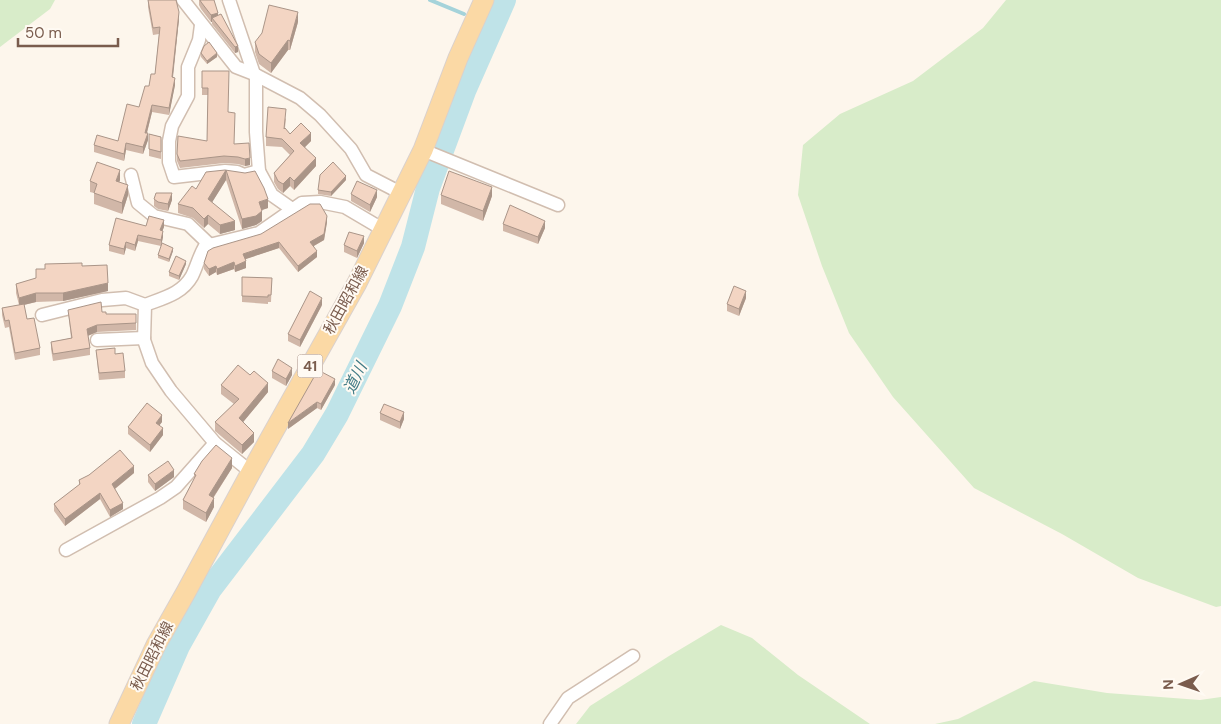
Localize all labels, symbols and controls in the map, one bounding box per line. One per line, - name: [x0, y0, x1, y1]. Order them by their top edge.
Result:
- scale bar: [18, 15, 118, 47]
- text: 50 m: [25, 23, 62, 43]
- street label: 秋田昭和線: [319, 262, 373, 338]
- road number: 41: [298, 354, 322, 378]
- water label: 道川: [339, 357, 372, 397]
- street label: 秋田昭和線: [126, 618, 178, 694]
- north arrow: [1156, 659, 1206, 709]
- text: N: [1159, 679, 1177, 690]

